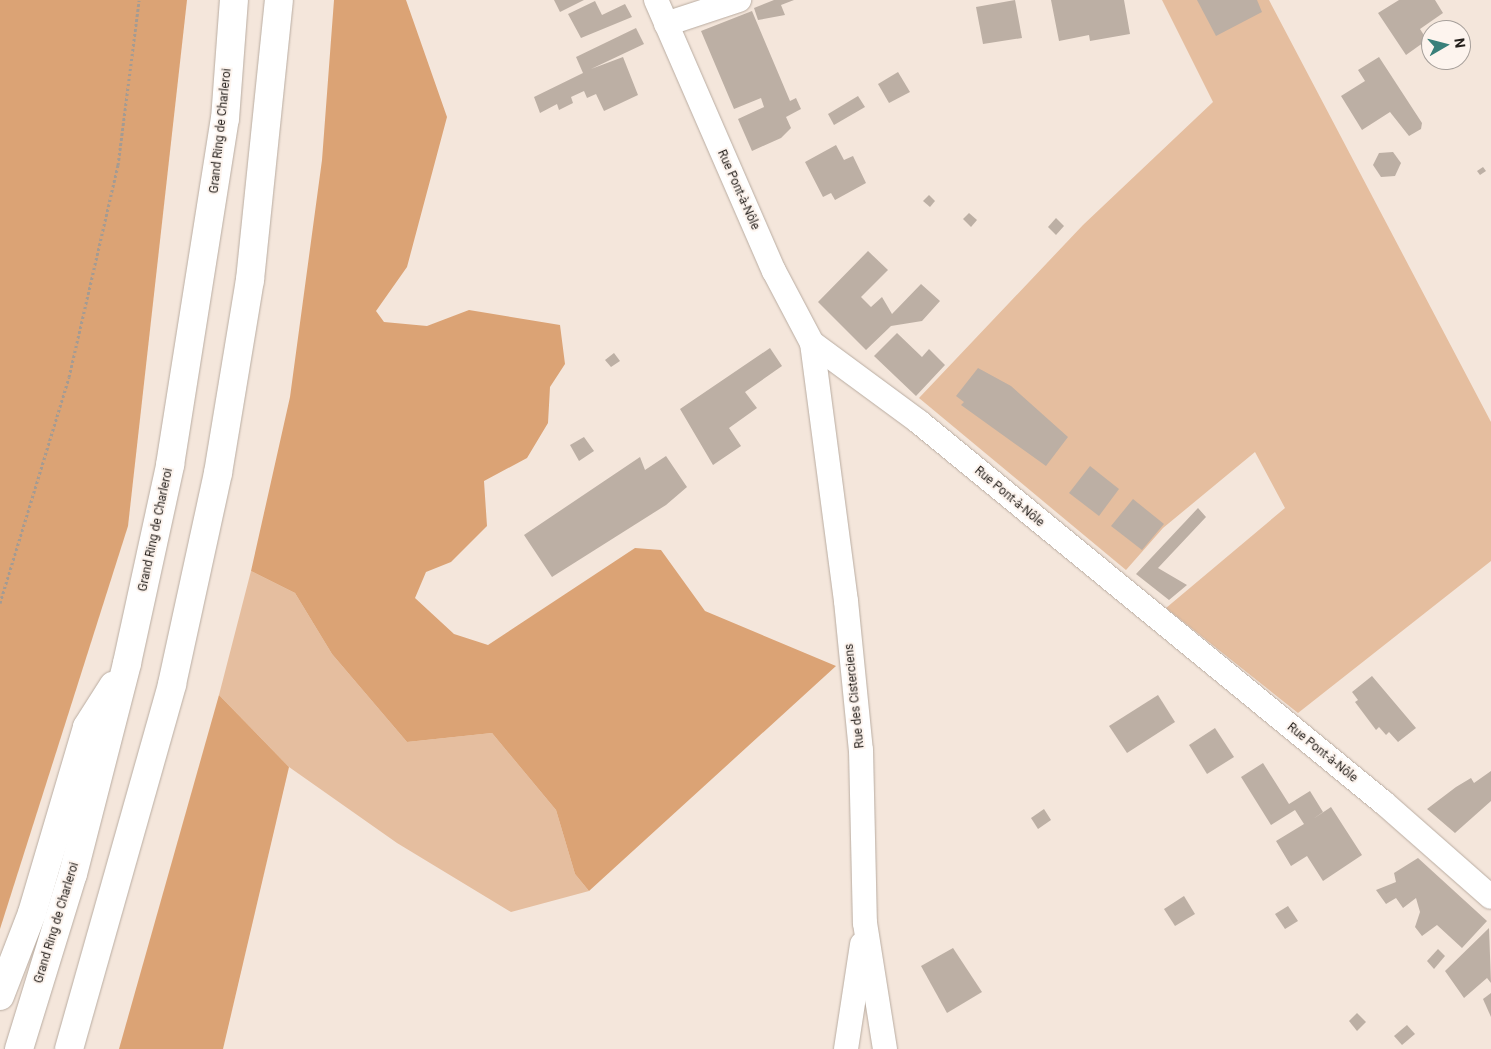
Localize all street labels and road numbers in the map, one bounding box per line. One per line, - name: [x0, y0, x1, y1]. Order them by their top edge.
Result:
- street label: Grand Ring de Charleroi: [207, 68, 235, 194]
- street label: Rue Pont-à-Nôle: [714, 148, 762, 232]
- street label: Rue Pont-à-Nôle: [971, 464, 1047, 530]
- street label: Grand Ring de Charleroi: [136, 467, 176, 593]
- street label: Rue des Cisterciens: [842, 643, 868, 749]
- street label: Rue Pont-à-Nôle: [1284, 720, 1360, 786]
- street label: Grand Ring de Charleroi: [32, 861, 82, 985]

